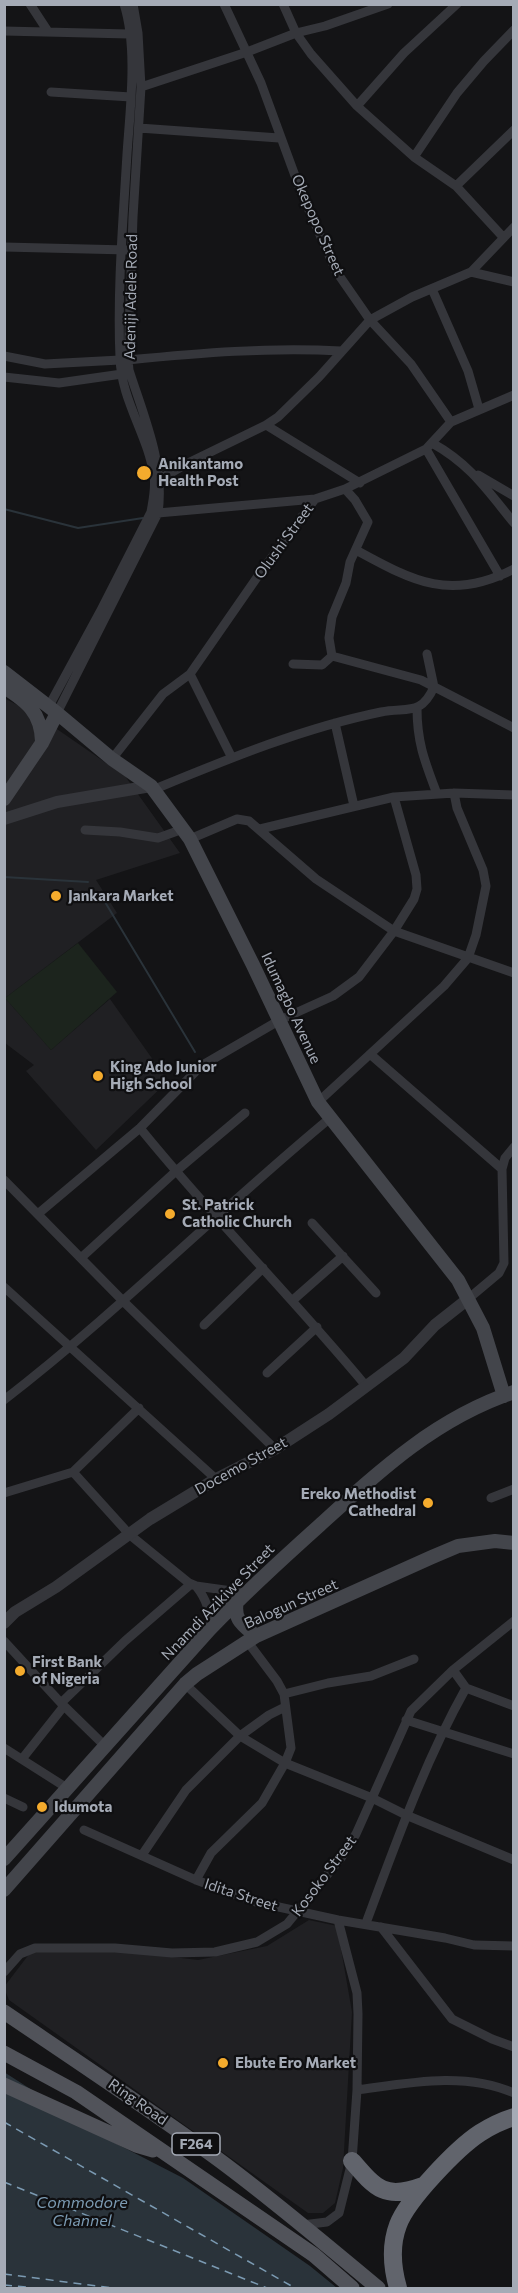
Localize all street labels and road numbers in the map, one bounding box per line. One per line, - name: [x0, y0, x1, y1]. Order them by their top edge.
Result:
- street label: Okepopo Street: [288, 172, 348, 278]
- street label: Adeniji Adele Road: [121, 234, 141, 360]
- street label: Olushi Street: [251, 500, 317, 582]
- street label: Idumagbo Avenue: [257, 949, 325, 1067]
- street label: Docemo Street: [192, 1433, 290, 1499]
- street label: Nnamdi Azikiwe Street: [158, 1540, 278, 1664]
- street label: Balogun Street: [241, 1575, 341, 1633]
- street label: Kosoko Street: [288, 1832, 360, 1920]
- street label: Idita Street: [202, 1875, 280, 1915]
- street label: Ring Road: [105, 2075, 171, 2129]
- road number: F264: [172, 2133, 220, 2155]

